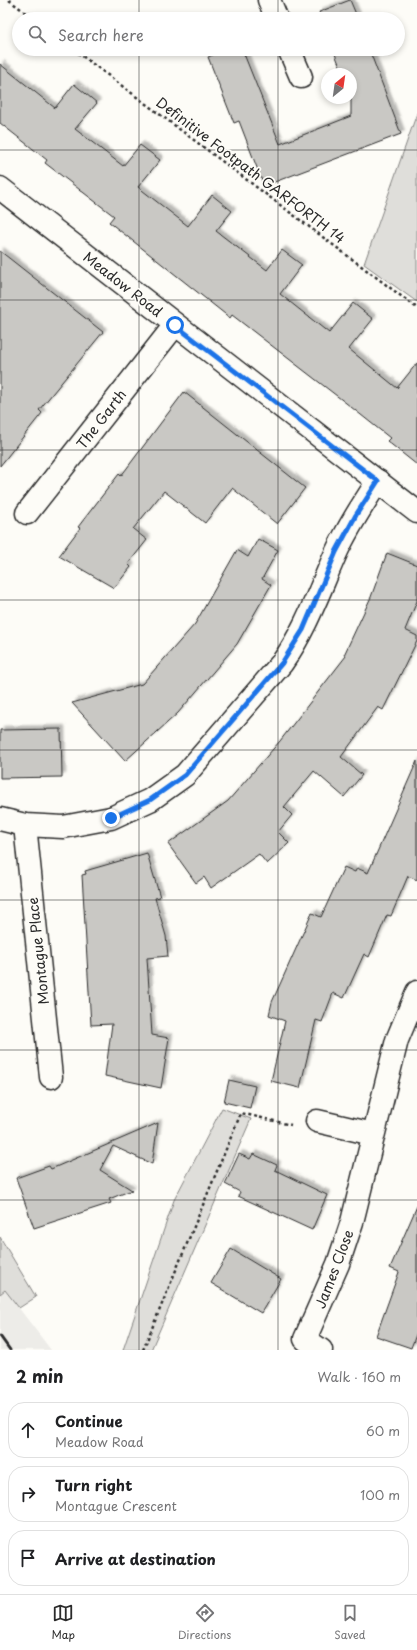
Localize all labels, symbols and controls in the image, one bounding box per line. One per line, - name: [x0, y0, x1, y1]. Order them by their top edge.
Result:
- search box: [12, 12, 405, 56]
- icon: search: [26, 23, 48, 45]
- text: Search here: [58, 23, 144, 46]
- north arrow: [321, 68, 357, 104]
- street label: Definitive Footpath GARFORTH 14: [152, 92, 350, 248]
- street label: Meadow Road: [79, 246, 167, 322]
- route start: [166, 316, 184, 334]
- street label: The Garth: [71, 385, 131, 453]
- route end: [102, 809, 120, 827]
- street label: Montague Place: [22, 896, 54, 1006]
- street label: James Close: [309, 1227, 359, 1311]
- text: 2 min: [16, 1363, 63, 1389]
- text: Walk · 160 m: [318, 1367, 401, 1386]
- text: Continue: [55, 1409, 123, 1432]
- icon: ahead: [17, 1419, 39, 1441]
- text: 60 m: [366, 1421, 400, 1440]
- text: Meadow Road: [55, 1432, 144, 1451]
- text: Turn right: [55, 1473, 132, 1496]
- icon: right: [17, 1483, 39, 1505]
- text: 100 m: [360, 1485, 400, 1504]
- text: Montague Crescent: [55, 1496, 177, 1515]
- icon: arrive: [17, 1547, 39, 1569]
- text: Arrive at destination: [55, 1547, 216, 1570]
- tab: Map: [51, 1602, 75, 1643]
- tab: Directions: [178, 1602, 231, 1643]
- tab: Saved: [334, 1602, 366, 1643]

